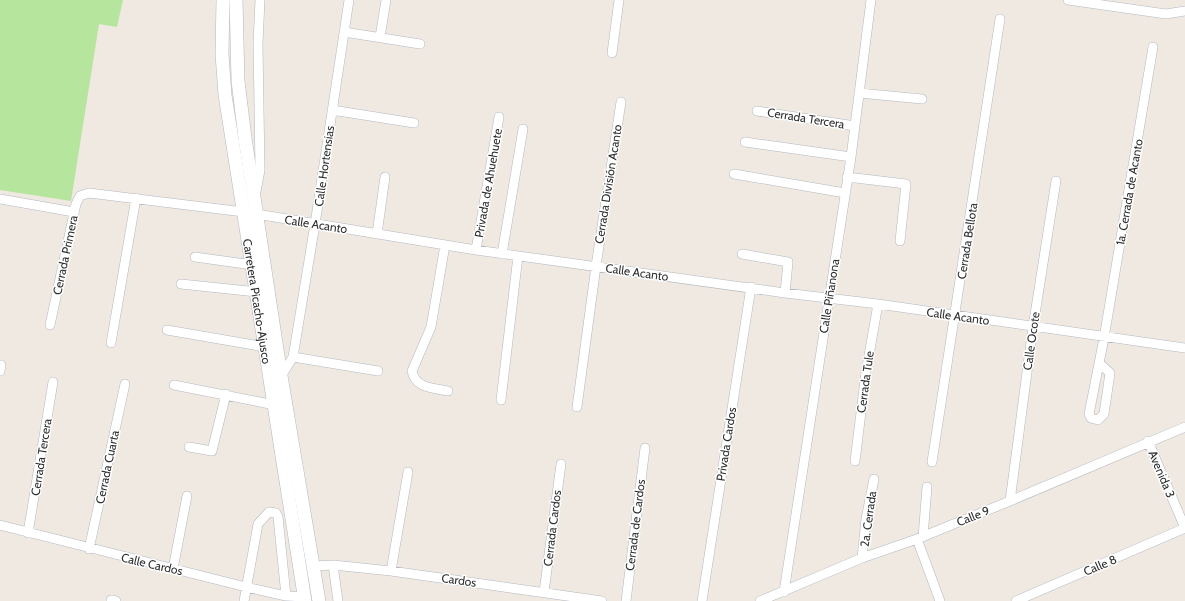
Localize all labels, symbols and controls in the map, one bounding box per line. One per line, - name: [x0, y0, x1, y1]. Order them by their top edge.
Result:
- street label: Cerrada Tercera: [766, 104, 846, 132]
- street label: Cerrada División Acanto: [591, 123, 625, 245]
- street label: Calle Hortensias: [311, 125, 337, 207]
- street label: Privada de Ahuehuete: [471, 127, 505, 239]
- street label: 1a. Cerrada de Acanto: [1112, 137, 1146, 246]
- street label: Cerrada Bellota: [954, 202, 980, 280]
- street label: Calle Acanto: [284, 212, 349, 236]
- street label: Cerrada Primera: [49, 214, 81, 296]
- street label: Carretera Picacho-Ajusco: [240, 238, 275, 365]
- street label: Calle Piñanona: [816, 257, 842, 334]
- street label: Calle Acanto: [605, 260, 670, 284]
- street label: Calle Acanto: [926, 304, 991, 328]
- street label: Calle Ocote: [1019, 311, 1043, 371]
- street label: Cerrada Tule: [853, 350, 877, 414]
- street label: Privada Cardos: [713, 406, 739, 482]
- street label: Cerrada Tercera: [27, 417, 55, 497]
- street label: Cerrada Cuarta: [92, 429, 122, 505]
- street label: Avenida 3: [1145, 448, 1179, 500]
- street label: Cerrada de Cardos: [622, 478, 648, 572]
- street label: Cerrada Cardos: [540, 489, 564, 567]
- street label: 2a. Cerrada: [857, 490, 879, 548]
- street label: Calle 9: [954, 503, 992, 529]
- street label: Calle Cardos: [120, 550, 184, 578]
- street label: Calle 8: [1081, 551, 1119, 579]
- street label: Cardos: [441, 570, 477, 590]

